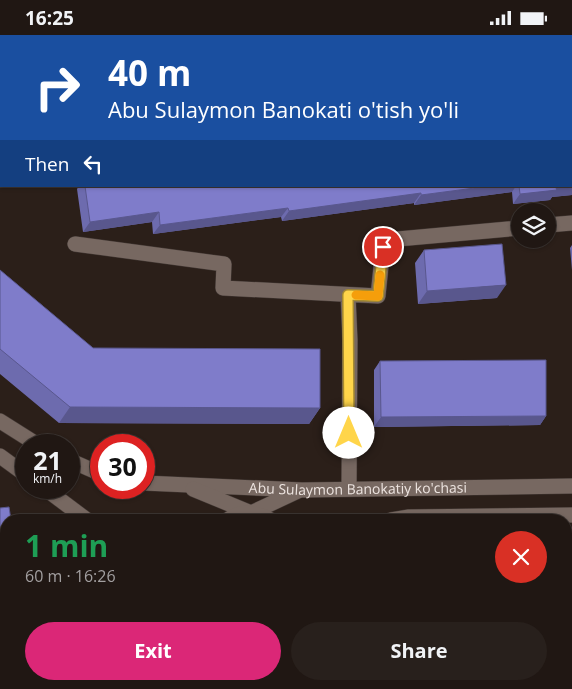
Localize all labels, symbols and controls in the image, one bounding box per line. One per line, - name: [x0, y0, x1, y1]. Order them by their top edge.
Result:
- text: 16:25: [25, 5, 74, 31]
- text: 40 m: [108, 49, 191, 96]
- icon: right: [25, 55, 90, 120]
- text: Abu Sulaymon Banokati o'tish yo'li: [108, 94, 459, 124]
- icon: left: [79, 150, 107, 178]
- text: Then: [25, 151, 69, 177]
- map controls: [511, 203, 556, 248]
- button: layers: [511, 203, 556, 248]
- pin: [362, 226, 404, 268]
- icon: arrive: [369, 233, 397, 261]
- position arrow: [322, 406, 374, 458]
- speed limit sign: 30: [90, 434, 155, 499]
- text: 21: [33, 443, 62, 477]
- text: km/h: [33, 470, 62, 487]
- street label: Abu Sulaymon Banokatiy ko'chasi: [248, 478, 467, 499]
- text: 1 min: [25, 525, 108, 566]
- button: close: [495, 531, 547, 583]
- text: 60 m · 16:26: [25, 565, 116, 587]
- button: Exit: [25, 622, 281, 680]
- button: Share: [291, 622, 547, 680]

